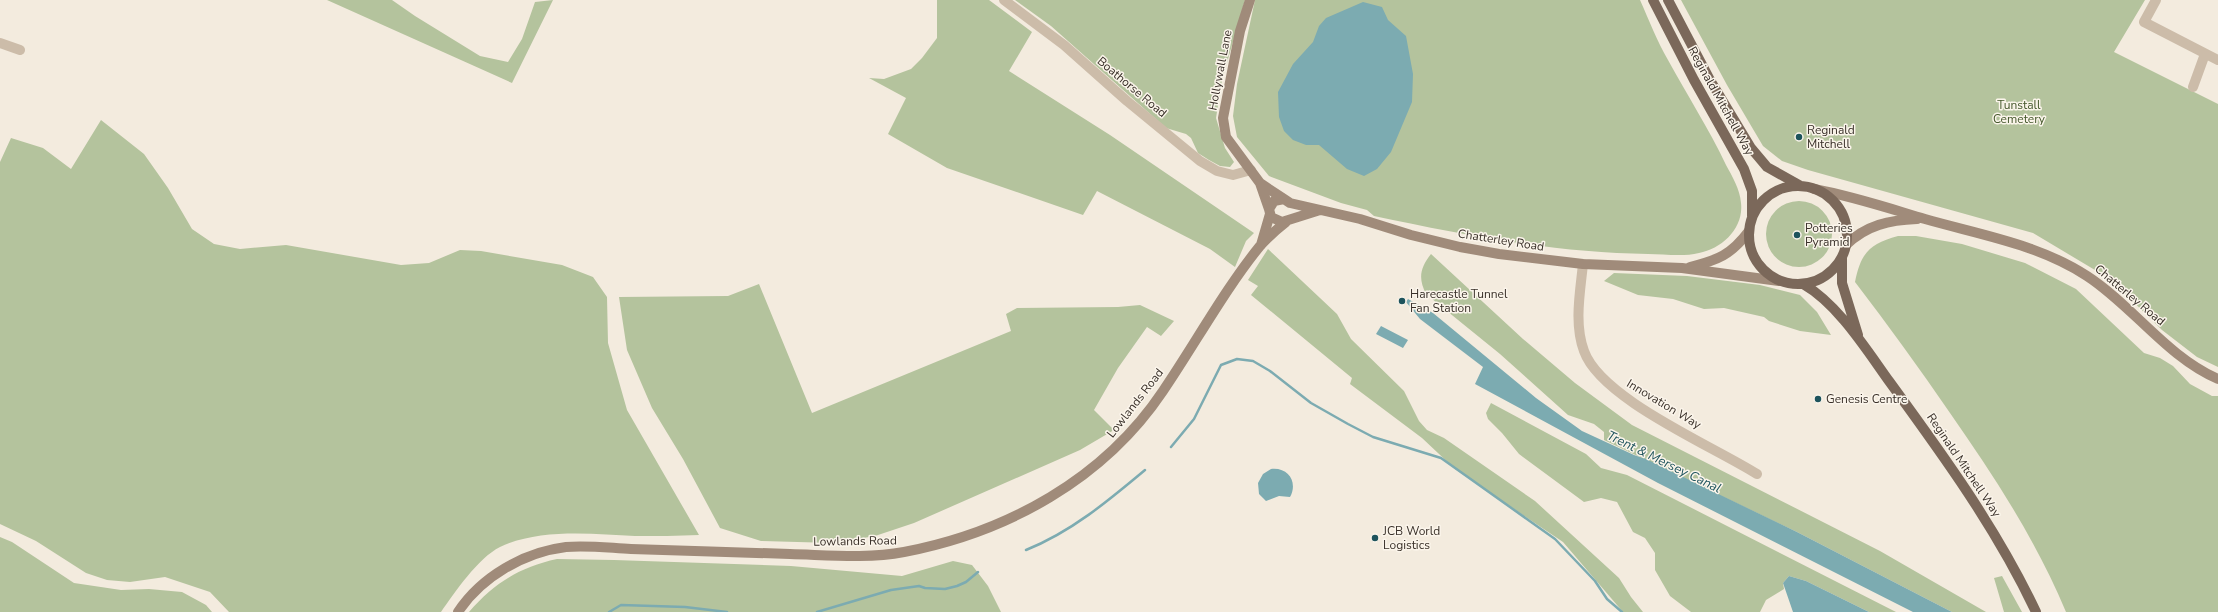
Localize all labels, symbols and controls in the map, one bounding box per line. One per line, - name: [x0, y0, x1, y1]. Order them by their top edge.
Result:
- street label: Hollywall Lane: [1204, 28, 1236, 112]
- street label: Reginald Mitchell Way: [1684, 44, 1758, 159]
- street label: Boathorse Road: [1094, 53, 1170, 121]
- park label: Tunstall Cemetery: [1993, 97, 2046, 127]
- place label: Reginald Mitchell: [1807, 122, 1855, 152]
- marker: Reginald Mitchell: [1794, 132, 1804, 142]
- place label: Potteries Pyramid: [1805, 220, 1853, 250]
- street label: Chatterley Road: [1457, 225, 1545, 255]
- marker: Potteries Pyramid: [1792, 230, 1802, 240]
- street label: Chatterley Road: [2091, 261, 2169, 329]
- place label: Harecastle Tunnel Fan Station: [1410, 286, 1508, 316]
- marker: Harecastle Tunnel Fan Station: [1397, 296, 1407, 306]
- street label: Lowlands Road: [1103, 365, 1167, 441]
- street label: Innovation Way: [1624, 375, 1705, 433]
- place label: Genesis Centre: [1826, 391, 1907, 407]
- marker: Genesis Centre: [1813, 394, 1823, 404]
- street label: Reginald Mitchell Way: [1923, 410, 2005, 521]
- water label: Trent & Mersey Canal: [1604, 426, 1724, 498]
- place label: JCB World Logistics: [1382, 523, 1440, 553]
- street label: Lowlands Road: [813, 532, 897, 550]
- marker: JCB World Logistics: [1370, 533, 1380, 543]

